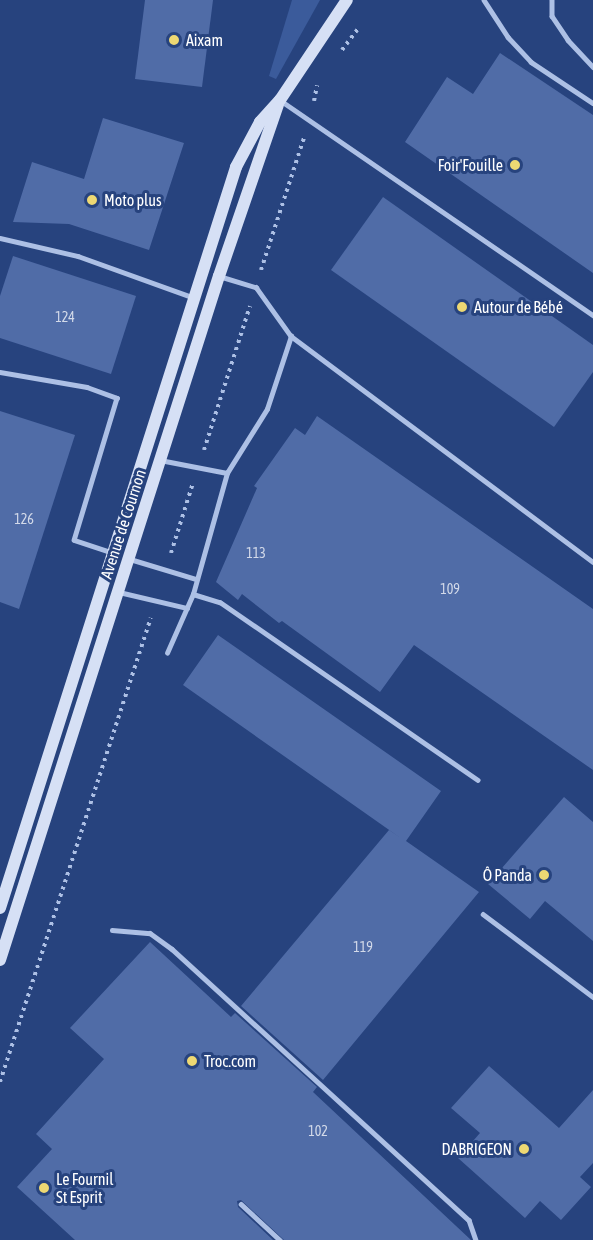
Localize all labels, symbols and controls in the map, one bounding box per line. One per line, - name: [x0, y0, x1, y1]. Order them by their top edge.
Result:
- place label: Aixam: [186, 30, 223, 50]
- marker: Aixam: [167, 33, 181, 47]
- place label: Foir'Fouille: [438, 155, 503, 175]
- marker: Foir'Fouille: [508, 158, 522, 172]
- place label: Moto plus: [104, 190, 162, 210]
- marker: Moto plus: [85, 193, 99, 207]
- place label: Autour de Bébé: [474, 297, 563, 317]
- marker: Autour de Bébé: [455, 300, 469, 314]
- house number: 124: [55, 309, 75, 325]
- street label: Avenue de Cournon: [96, 467, 150, 581]
- house number: 126: [14, 511, 34, 527]
- house number: 113: [246, 545, 266, 561]
- house number: 109: [440, 581, 460, 597]
- place label: Ô Panda: [483, 865, 532, 885]
- marker: Ô Panda: [537, 868, 551, 882]
- house number: 119: [353, 939, 373, 955]
- place label: Troc.com: [204, 1051, 256, 1071]
- marker: Troc.com: [185, 1054, 199, 1068]
- house number: 102: [308, 1123, 328, 1139]
- place label: DABRIGEON: [441, 1139, 512, 1159]
- marker: DABRIGEON: [517, 1142, 531, 1156]
- place label: Le Fournil St Esprit: [56, 1169, 113, 1207]
- marker: Le Fournil St Esprit: [37, 1181, 51, 1195]

